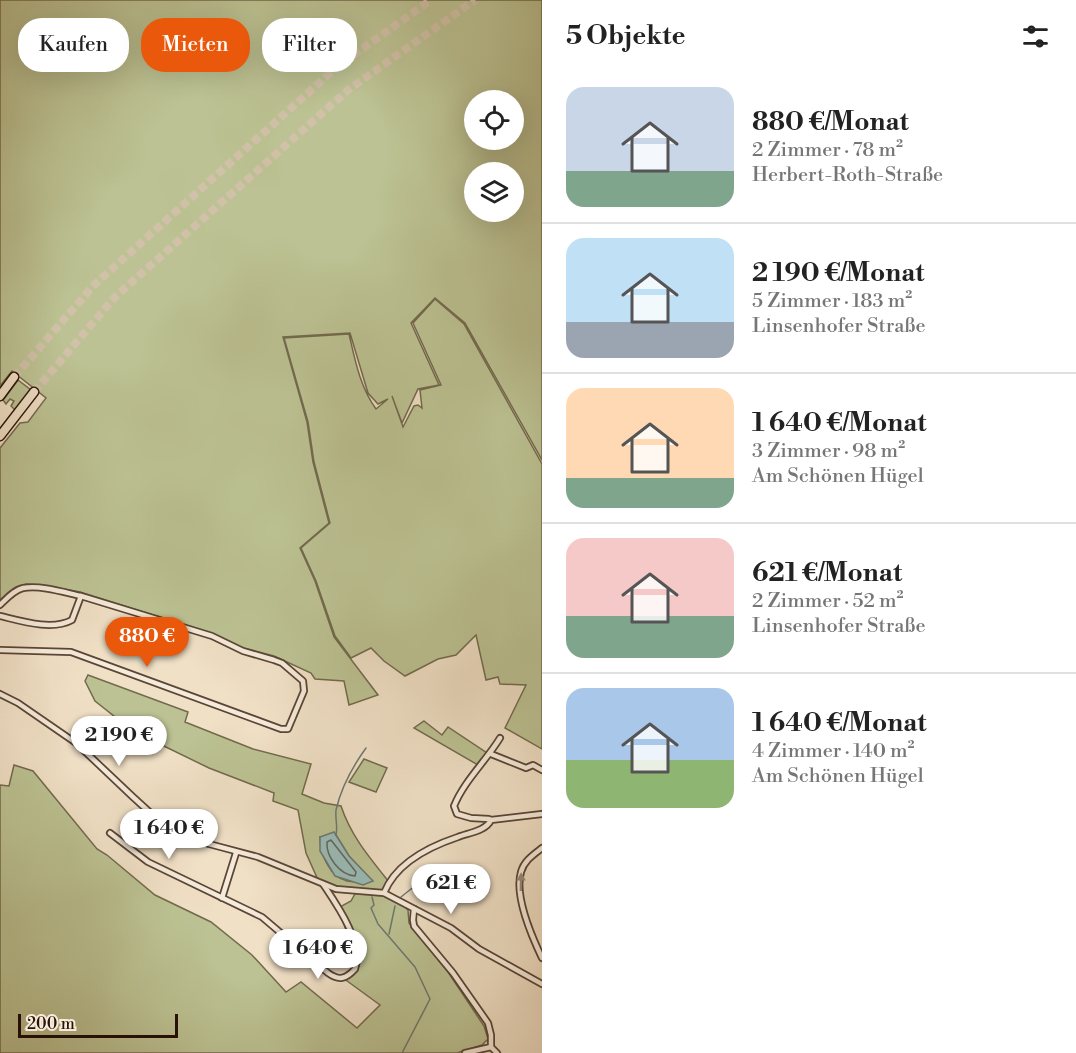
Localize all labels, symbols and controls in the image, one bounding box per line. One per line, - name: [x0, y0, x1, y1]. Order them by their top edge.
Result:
- chip: Kaufen: [18, 18, 129, 72]
- chip: Mieten: [141, 18, 250, 72]
- chip: Filter: [262, 18, 357, 72]
- text: 5 Objekte: [566, 20, 686, 52]
- icon: filters: [1019, 20, 1052, 53]
- map controls: [464, 90, 524, 222]
- button: locate: [464, 90, 524, 150]
- text: 880 €/Monat: [752, 106, 909, 138]
- icon: home: [614, 111, 686, 183]
- text: 2 Zimmer · 78 m²: [752, 138, 903, 163]
- button: layers: [464, 162, 524, 222]
- text: Herbert-Roth-Straße: [752, 163, 943, 188]
- text: 2 190 €/Monat: [752, 257, 924, 289]
- icon: home: [614, 262, 686, 334]
- text: 5 Zimmer · 183 m²: [752, 289, 912, 314]
- text: Linsenhofer Straße: [752, 314, 926, 339]
- text: 1 640 €/Monat: [752, 407, 927, 439]
- icon: home: [614, 412, 686, 484]
- text: 3 Zimmer · 98 m²: [752, 439, 905, 464]
- text: Am Schönen Hügel: [752, 464, 924, 489]
- text: 621 €/Monat: [752, 557, 902, 589]
- icon: home: [614, 562, 686, 634]
- text: 2 Zimmer · 52 m²: [752, 589, 904, 614]
- text: Linsenhofer Straße: [752, 614, 926, 639]
- pin: 880 €: [105, 617, 189, 668]
- text: 880 €: [119, 624, 175, 649]
- text: 1 640 €/Monat: [752, 707, 927, 739]
- icon: home: [614, 712, 686, 784]
- pin: 2 190 €: [64, 716, 174, 767]
- text: 2 190 €: [85, 723, 153, 748]
- text: 4 Zimmer · 140 m²: [752, 739, 915, 764]
- text: Am Schönen Hügel: [752, 764, 924, 789]
- pin: 1 640 €: [114, 809, 224, 860]
- text: 1 640 €: [134, 816, 204, 841]
- pin: 621 €: [409, 864, 493, 915]
- text: 621 €: [425, 871, 477, 896]
- one-way arrow: [516, 872, 526, 891]
- pin: 1 640 €: [263, 929, 373, 980]
- text: 1 640 €: [283, 936, 353, 961]
- scale bar: [18, 1011, 178, 1038]
- text: 200 m: [27, 1014, 75, 1034]

